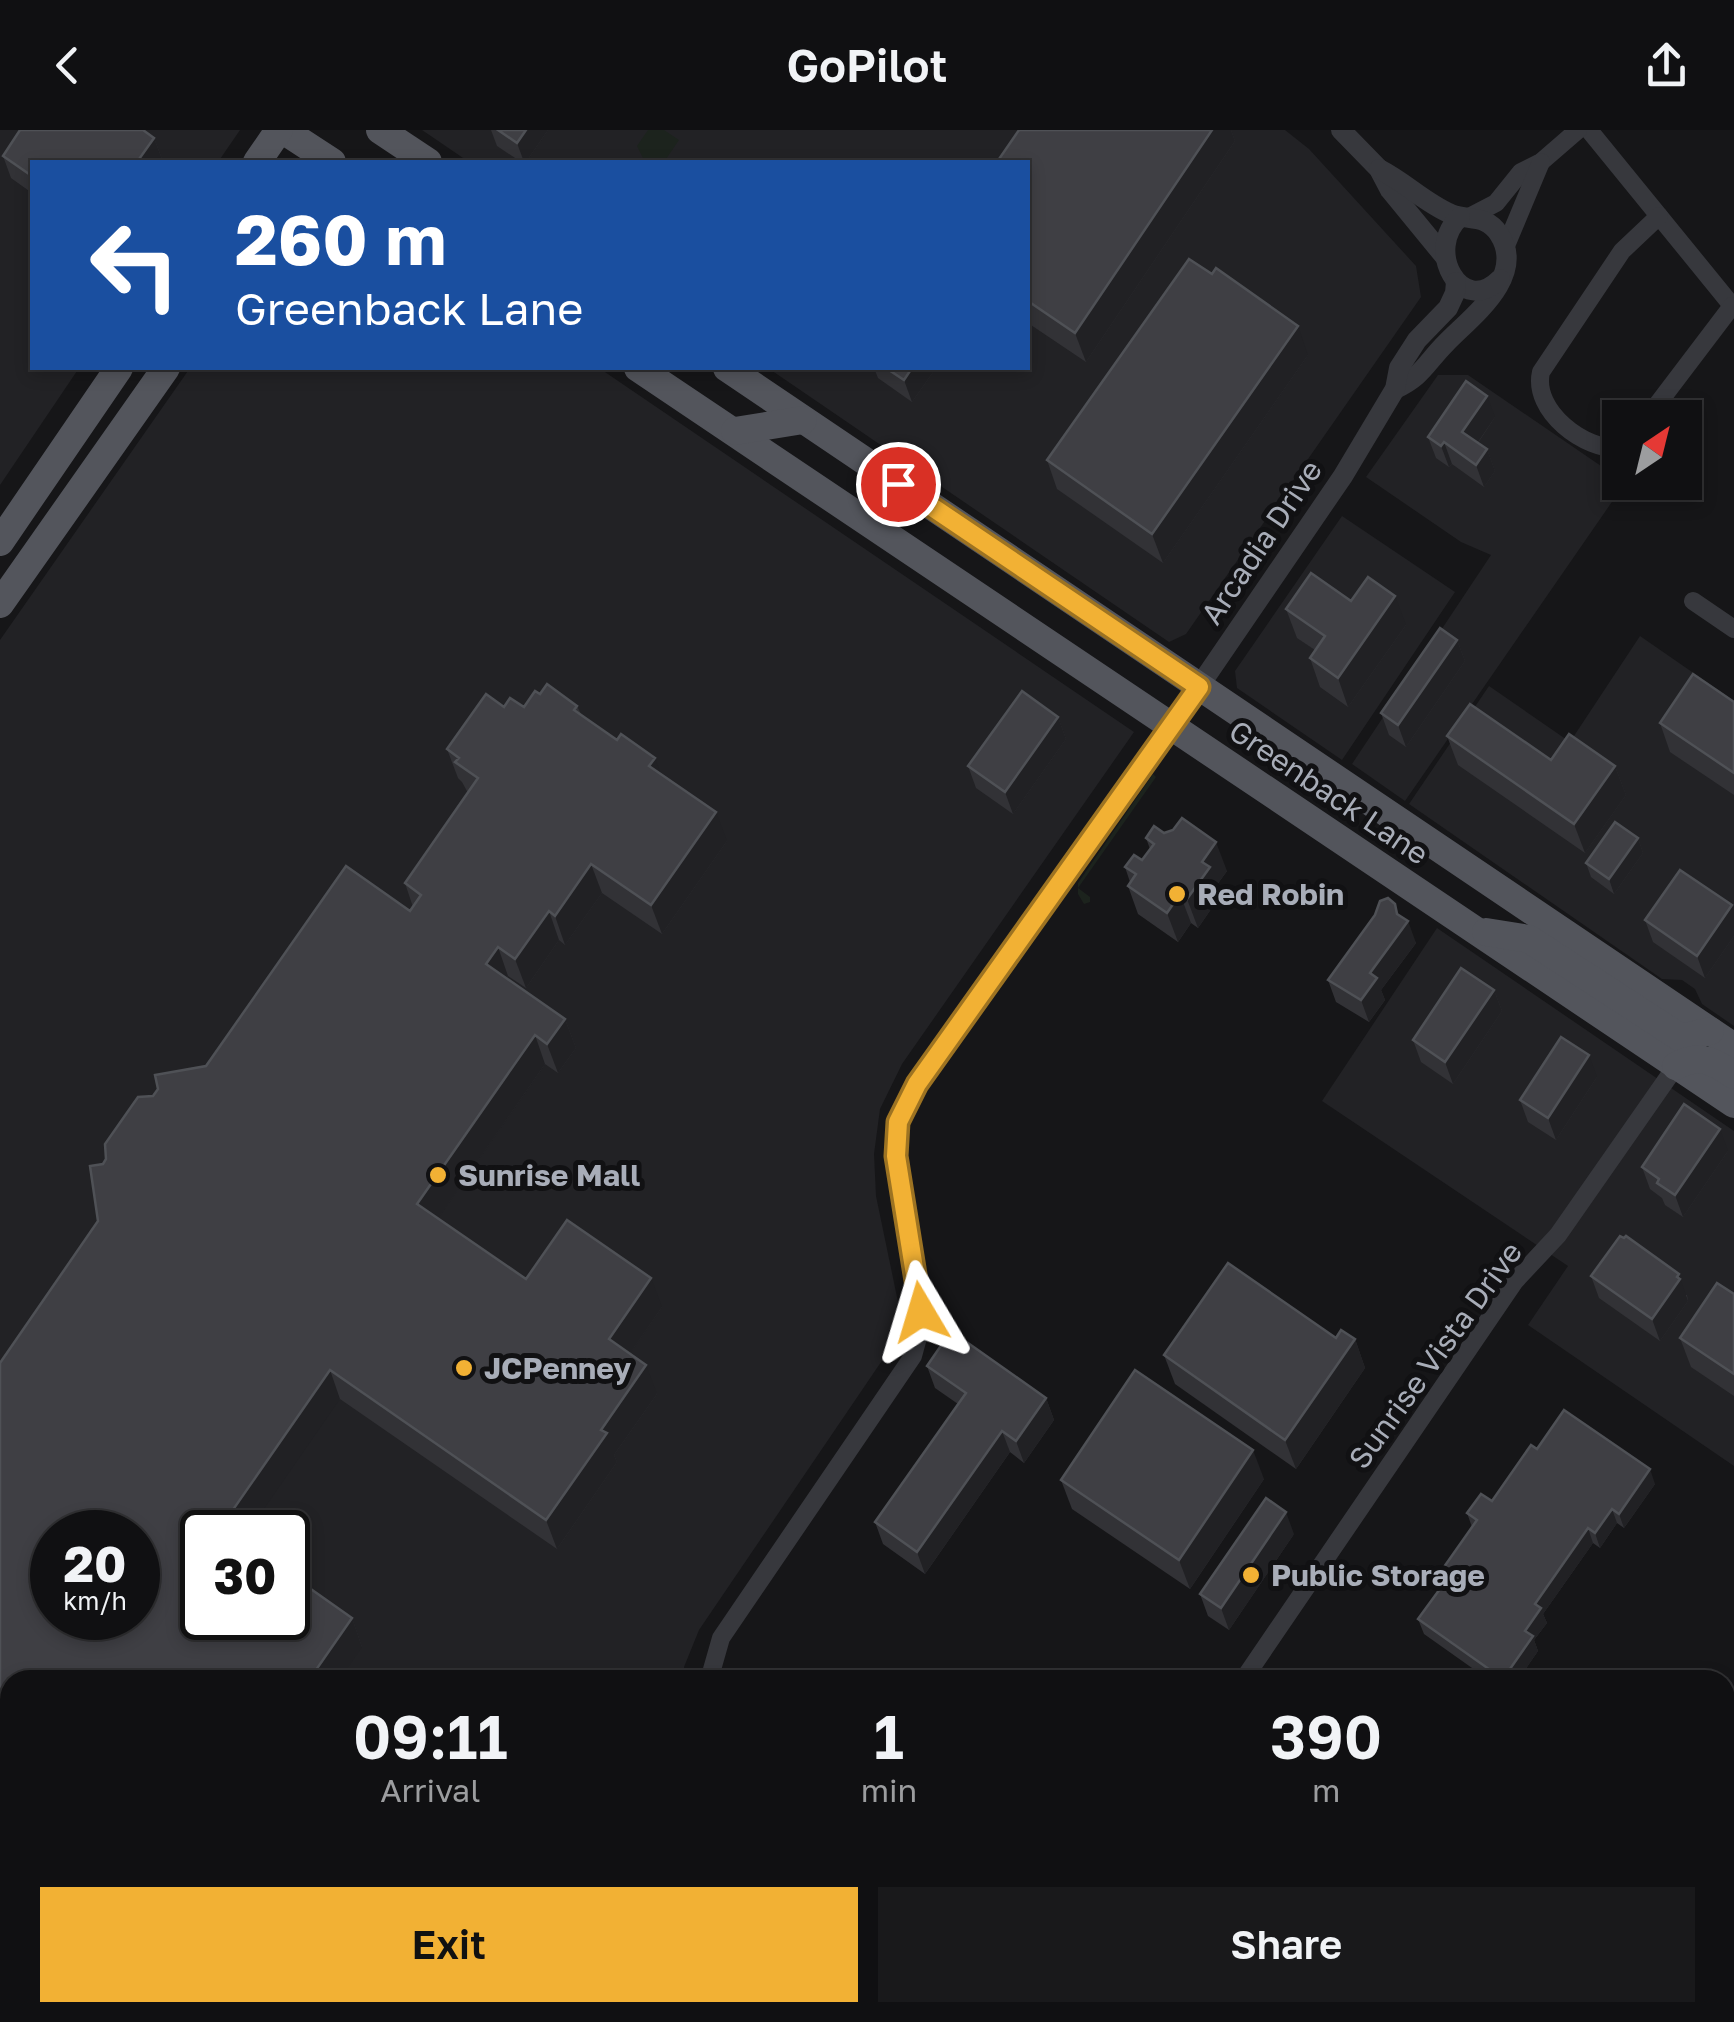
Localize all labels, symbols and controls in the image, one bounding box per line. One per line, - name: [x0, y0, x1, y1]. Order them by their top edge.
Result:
- icon: back: [40, 38, 95, 93]
- text: GoPilot: [786, 38, 948, 92]
- icon: share: [1639, 38, 1694, 93]
- text: 260 m: [235, 196, 446, 280]
- icon: left: [70, 200, 200, 330]
- text: Greenback Lane: [235, 281, 583, 335]
- north arrow: [1602, 400, 1702, 500]
- map controls: [1602, 400, 1702, 500]
- pin: [856, 442, 941, 527]
- street label: Arcadia Drive: [1193, 453, 1329, 631]
- icon: arrive: [871, 457, 926, 512]
- street label: Greenback Lane: [1223, 712, 1435, 872]
- place label: Red Robin: [1197, 876, 1344, 912]
- marker: Red Robin: [1166, 883, 1188, 905]
- place label: Sunrise Mall: [458, 1157, 640, 1193]
- marker: Sunrise Mall: [427, 1164, 449, 1186]
- street label: Sunrise Vista Drive: [1341, 1235, 1529, 1475]
- position arrow: [869, 1260, 973, 1364]
- place label: JCPenney: [484, 1350, 631, 1386]
- marker: JCPenney: [453, 1357, 475, 1379]
- speed limit sign: 30: [180, 1510, 310, 1640]
- text: 20: [63, 1533, 126, 1593]
- place label: Public Storage: [1271, 1557, 1485, 1593]
- marker: Public Storage: [1240, 1564, 1262, 1586]
- text: km/h: [63, 1585, 127, 1616]
- text: 09:11: [353, 1700, 508, 1772]
- text: 1: [874, 1700, 904, 1772]
- text: 390: [1270, 1700, 1382, 1772]
- text: Arrival: [380, 1771, 480, 1809]
- text: min: [861, 1771, 917, 1809]
- text: m: [1312, 1771, 1340, 1809]
- button: Exit: [40, 1887, 858, 2002]
- button: Share: [878, 1887, 1695, 2002]

